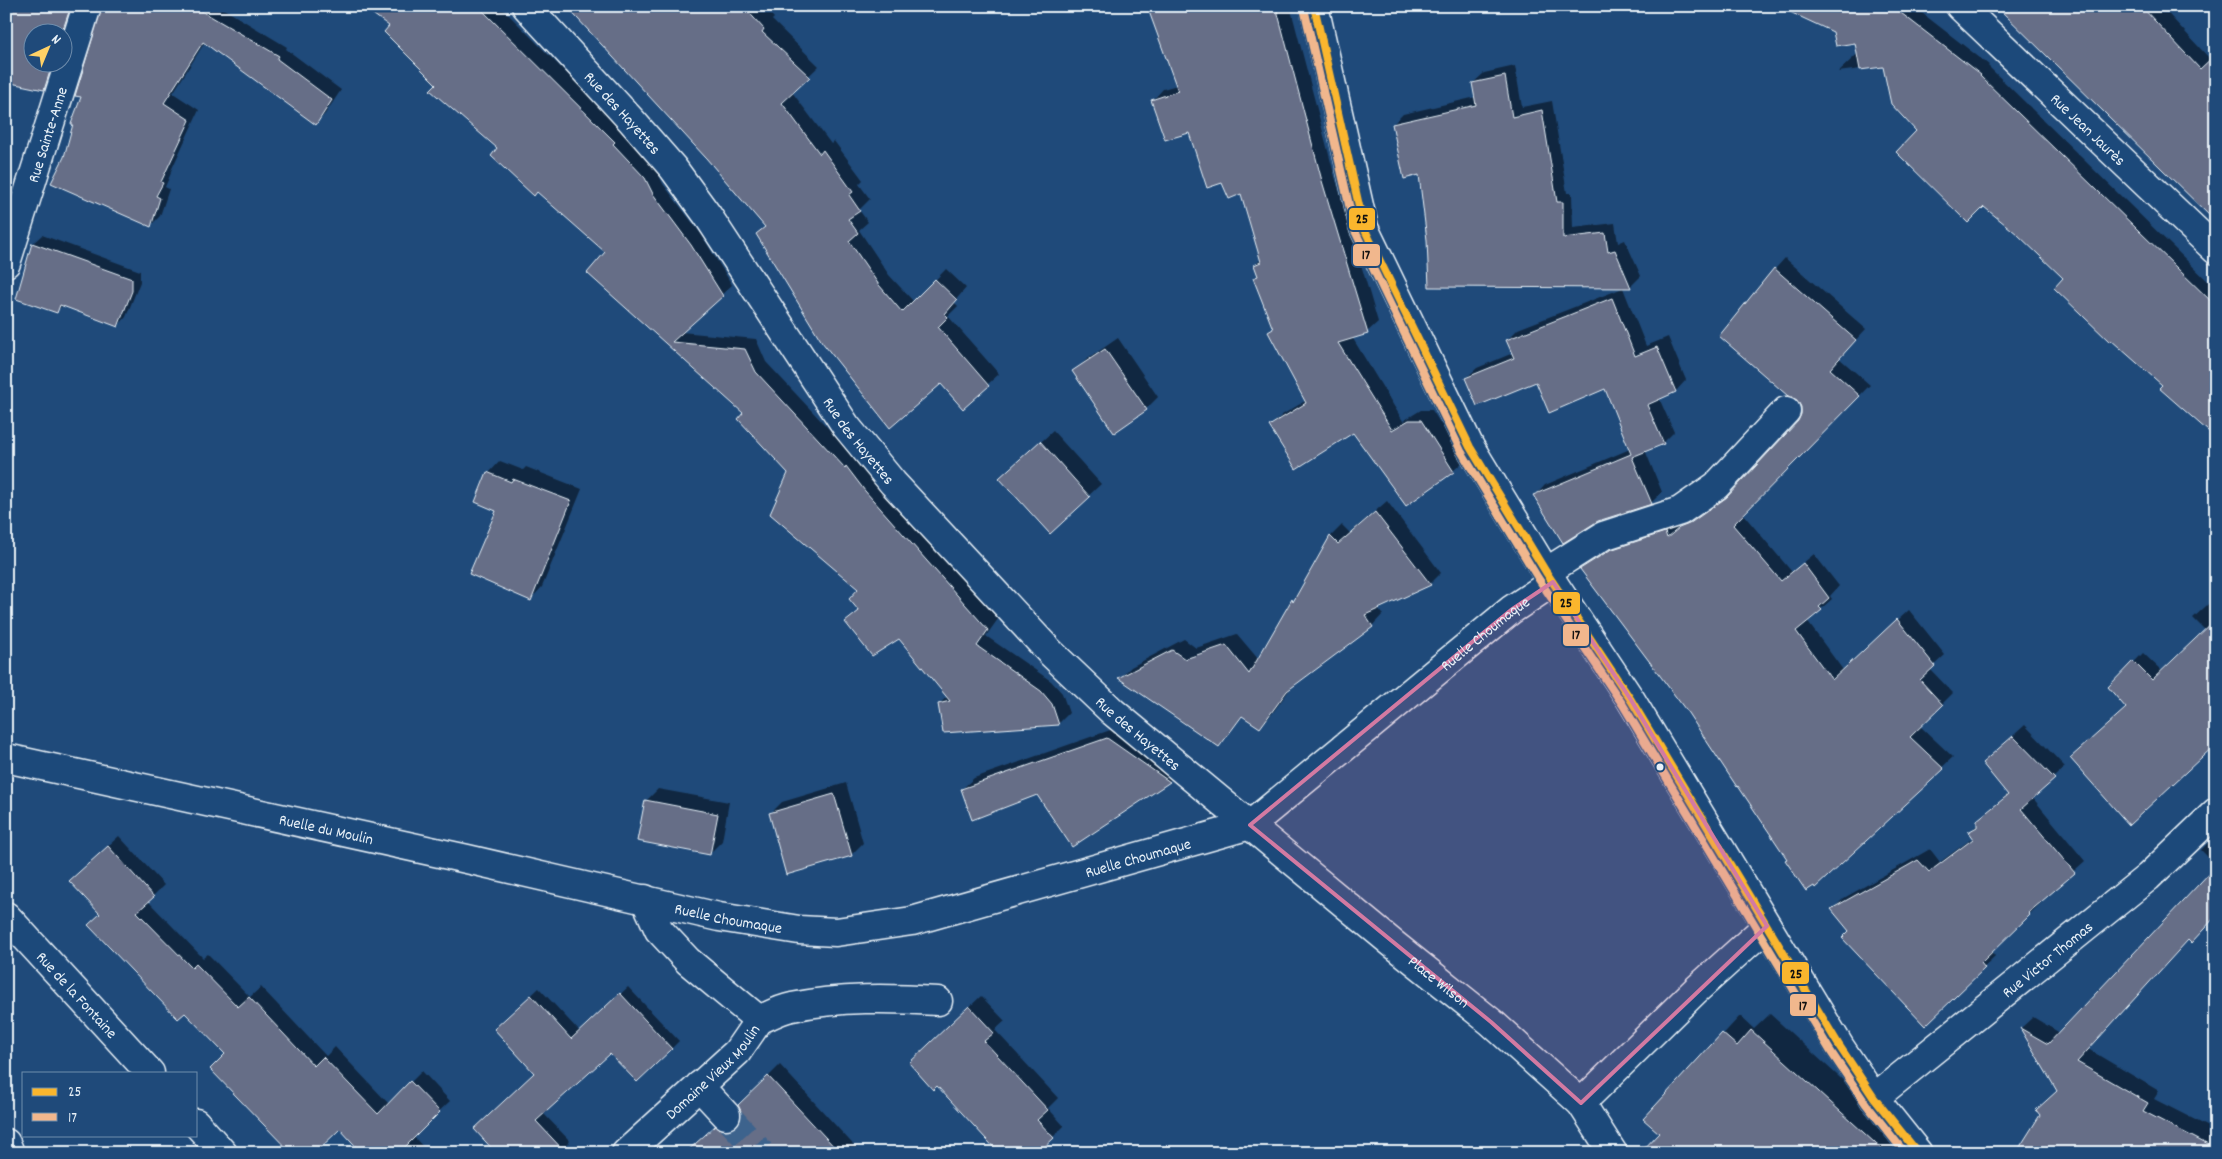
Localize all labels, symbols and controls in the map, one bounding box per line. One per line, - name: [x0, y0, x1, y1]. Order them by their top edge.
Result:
- north arrow: [22, 22, 72, 72]
- text: N: [46, 30, 65, 50]
- street label: Rue des Hayettes: [578, 67, 665, 161]
- street label: Rue Sainte-Anne: [23, 84, 75, 186]
- street label: Rue Jean Jaurès: [2044, 89, 2130, 172]
- line badge: 25: [1348, 207, 1376, 231]
- text: 25: [1356, 210, 1369, 230]
- line badge: 17: [1352, 243, 1381, 267]
- text: 17: [1362, 246, 1371, 266]
- street label: Rue des Hayettes: [816, 393, 899, 491]
- line badge: 25: [1552, 591, 1581, 615]
- street label: Ruelle Choumaque: [1436, 592, 1535, 678]
- text: 25: [1560, 594, 1573, 614]
- line badge: 17: [1562, 623, 1590, 647]
- text: 17: [1572, 626, 1581, 646]
- street label: Rue des Hayettes: [1089, 692, 1185, 778]
- unlabelled marker: [1655, 762, 1665, 772]
- street label: Ruelle du Moulin: [277, 809, 375, 852]
- street label: Ruelle Choumaque: [1083, 833, 1194, 885]
- street label: Ruelle Choumaque: [672, 898, 784, 941]
- street label: Rue Victor Thomas: [1998, 917, 2099, 1004]
- street label: Rue de la Fontaine: [30, 947, 122, 1045]
- street label: Place Wilson: [1402, 951, 1474, 1015]
- line badge: 25: [1781, 961, 1810, 985]
- text: 25: [1790, 965, 1803, 985]
- line badge: 17: [1789, 993, 1817, 1017]
- text: 17: [1799, 997, 1808, 1017]
- street label: Domaine Vieux Moulin: [661, 1020, 767, 1126]
- legend: [22, 1072, 198, 1136]
- text: 25: [68, 1082, 82, 1104]
- text: 17: [68, 1108, 77, 1130]

